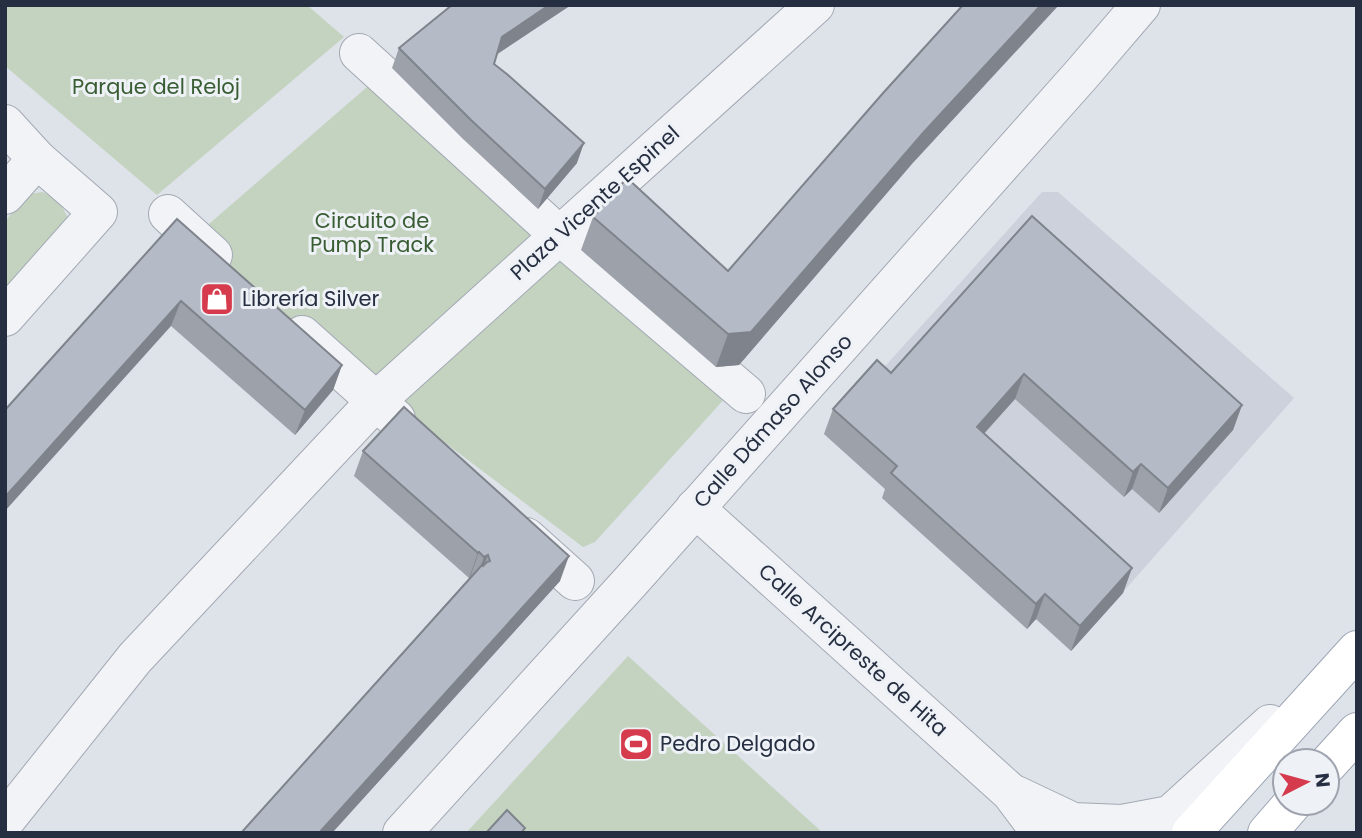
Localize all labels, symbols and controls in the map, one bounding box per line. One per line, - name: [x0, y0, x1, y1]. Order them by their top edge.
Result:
- park label: Parque del Reloj: [72, 72, 240, 101]
- street label: Plaza Vicente Espinel: [504, 119, 686, 286]
- park label: Circuito de Pump Track: [310, 206, 434, 259]
- shop icon: Librería Silver: [198, 280, 236, 318]
- place label: Librería Silver: [242, 284, 380, 313]
- street label: Calle Dámaso Alonso: [687, 327, 859, 514]
- street label: Calle Arcipreste de Hita: [752, 557, 954, 743]
- sports icon: Pedro Delgado: [617, 725, 655, 763]
- place label: Pedro Delgado: [660, 729, 815, 758]
- north arrow: [1271, 747, 1341, 817]
- text: N: [1308, 772, 1337, 789]

